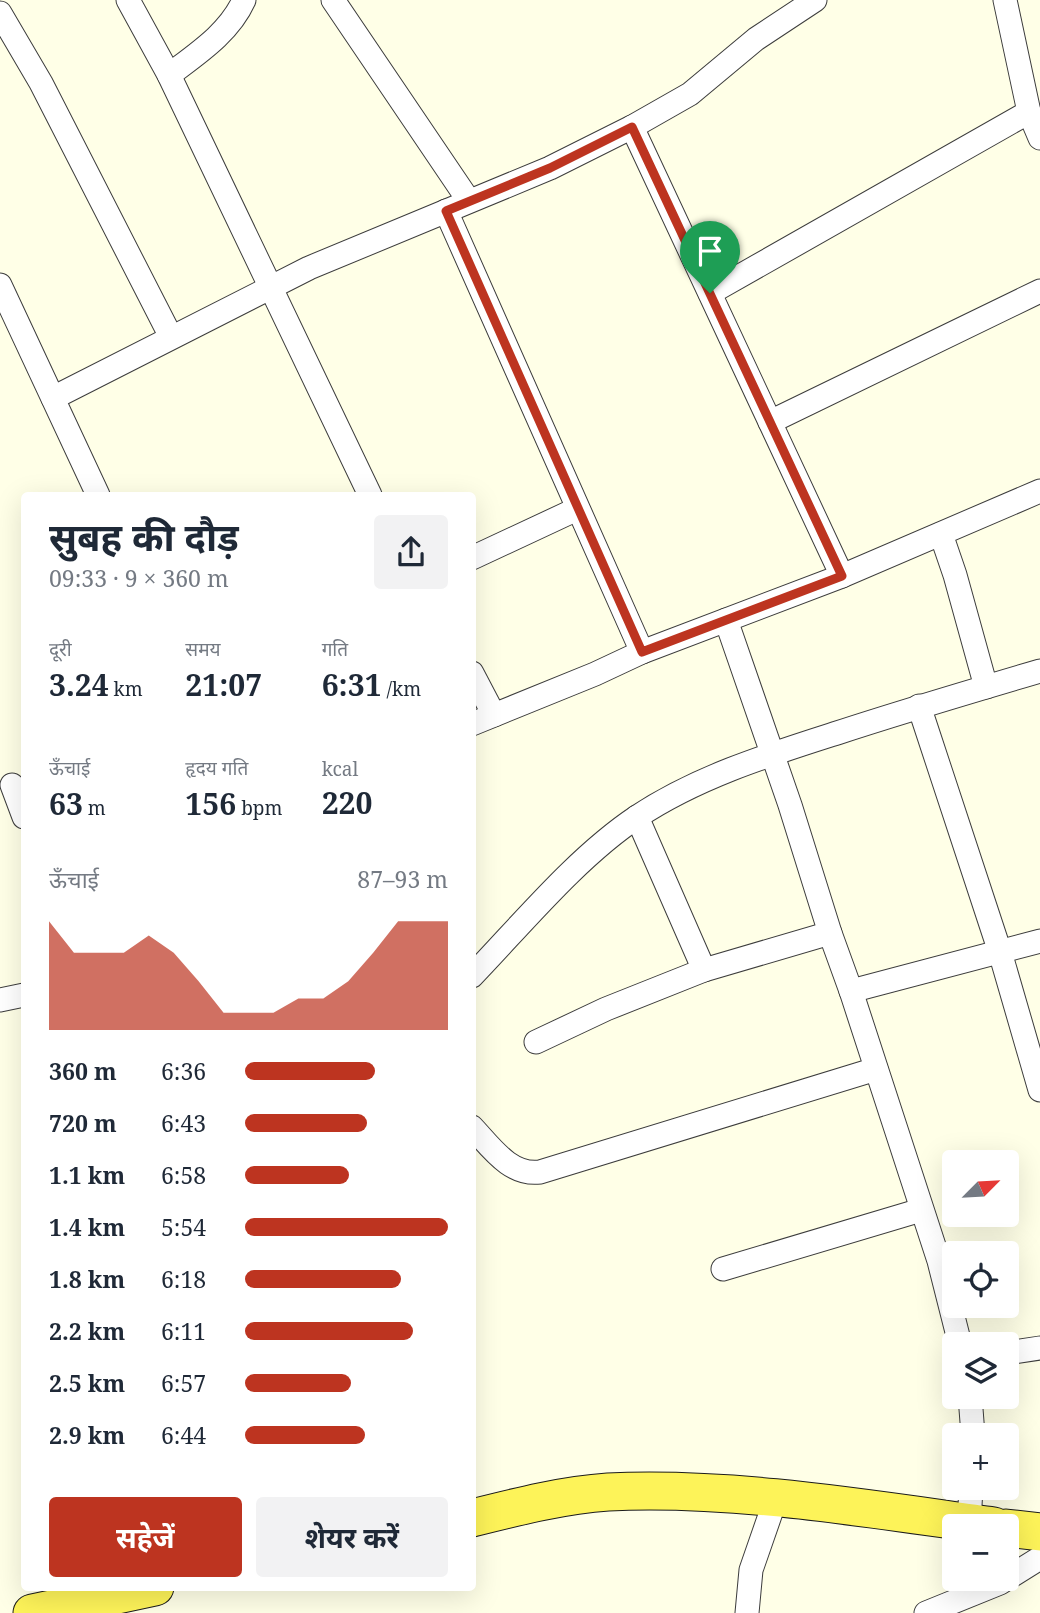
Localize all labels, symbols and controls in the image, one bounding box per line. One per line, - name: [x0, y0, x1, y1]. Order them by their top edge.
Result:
- pin: [680, 221, 740, 293]
- icon: arrive: [691, 232, 729, 270]
- text: सुबह की दौड़: [49, 510, 239, 562]
- button: share: [374, 515, 448, 589]
- text: 09:33 · 9 × 360 m: [49, 562, 229, 594]
- text: दूरी: [49, 636, 72, 662]
- text: समय: [185, 636, 221, 662]
- text: गति: [322, 636, 348, 662]
- text: 3.24: [49, 664, 109, 705]
- text: 21:07: [185, 664, 262, 705]
- text: 6:31: [322, 664, 382, 705]
- text: km: [109, 676, 143, 702]
- text: /km: [382, 676, 421, 702]
- text: ऊँचाई: [49, 755, 90, 781]
- text: हृदय गति: [185, 755, 248, 781]
- text: kcal: [322, 756, 358, 782]
- text: 220: [322, 782, 373, 823]
- text: 63: [49, 783, 83, 824]
- text: 156: [185, 783, 236, 824]
- text: m: [83, 795, 106, 821]
- text: bpm: [236, 795, 282, 821]
- text: ऊँचाई: [49, 863, 99, 895]
- text: 87–93 m: [357, 863, 448, 895]
- text: 360 m: [49, 1055, 117, 1087]
- text: 6:36: [161, 1055, 206, 1087]
- text: 720 m: [49, 1107, 117, 1139]
- text: 6:43: [161, 1107, 206, 1139]
- north arrow: [942, 1150, 1018, 1227]
- map controls: [942, 1150, 1019, 1591]
- text: 1.1 km: [49, 1159, 125, 1191]
- text: 6:58: [161, 1159, 206, 1191]
- text: 1.4 km: [49, 1211, 125, 1243]
- text: 5:54: [161, 1211, 206, 1243]
- button: locate: [942, 1241, 1019, 1318]
- text: 1.8 km: [49, 1263, 125, 1295]
- text: 6:18: [161, 1263, 206, 1295]
- text: 2.2 km: [49, 1315, 125, 1347]
- text: 6:11: [161, 1315, 206, 1347]
- button: layers: [942, 1332, 1019, 1409]
- text: 2.5 km: [49, 1367, 125, 1399]
- text: 6:57: [161, 1367, 206, 1399]
- text: 2.9 km: [49, 1419, 125, 1451]
- text: 6:44: [161, 1419, 206, 1451]
- button: +: [942, 1423, 1019, 1500]
- button: सहेजें: [49, 1497, 242, 1577]
- button: शेयर करें: [256, 1497, 448, 1577]
- button: −: [942, 1514, 1019, 1591]

